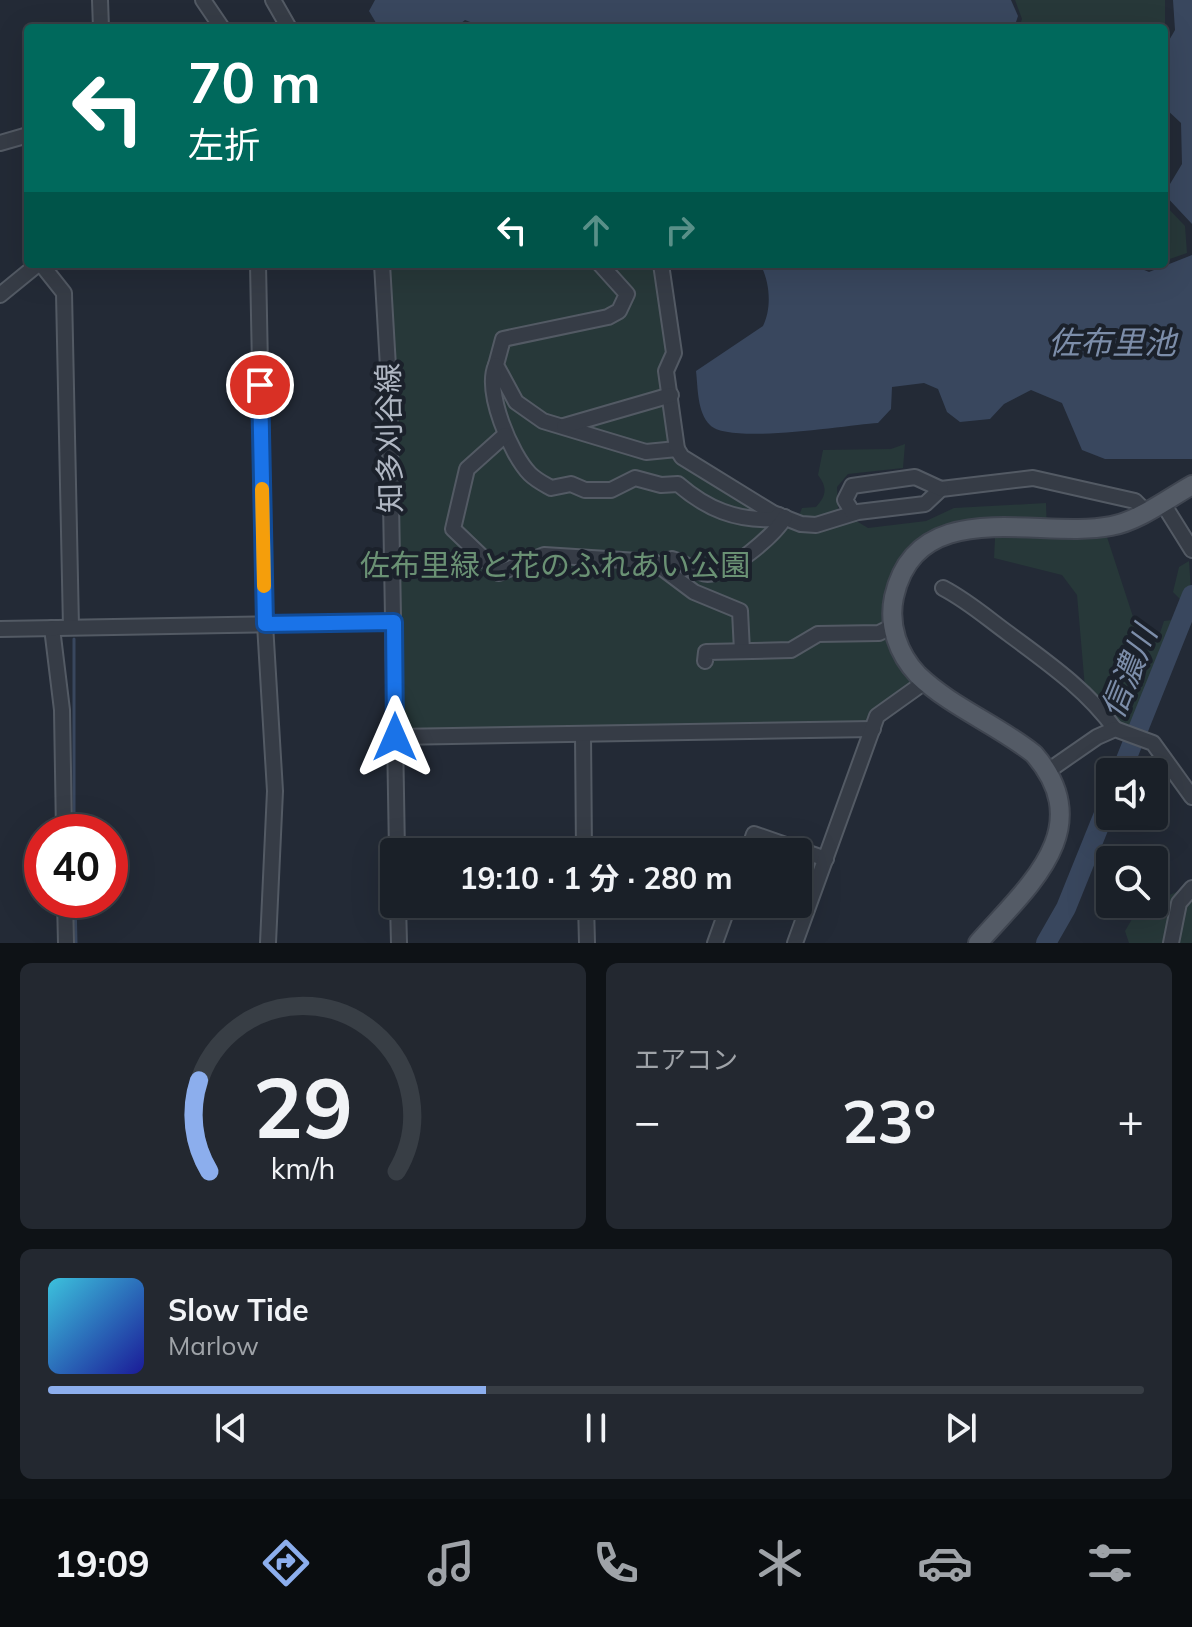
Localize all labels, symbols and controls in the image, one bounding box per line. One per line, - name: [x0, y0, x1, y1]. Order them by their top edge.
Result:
- text: 70 m: [188, 47, 321, 117]
- icon: left: [56, 56, 160, 160]
- text: 左折: [188, 122, 260, 167]
- icon: left: [490, 208, 534, 252]
- icon: ahead: [574, 208, 618, 252]
- icon: right: [658, 208, 702, 252]
- water label: 佐布里池: [1048, 322, 1179, 362]
- pin: [226, 351, 294, 419]
- icon: arrive: [238, 363, 282, 407]
- street label: 知多刈谷線: [369, 363, 409, 513]
- park label: 佐布里緑と花のふれあい公園: [360, 546, 750, 584]
- water label: 信濃川: [1092, 617, 1166, 724]
- position arrow: [353, 695, 437, 779]
- map controls: [1096, 758, 1168, 918]
- button: sound: [1096, 758, 1168, 830]
- speed limit sign: 40: [24, 814, 128, 918]
- button: search: [1096, 846, 1168, 918]
- text: 19:10 · 1 分 · 280 m: [460, 859, 732, 897]
- text: エアコン: [634, 1043, 738, 1076]
- text: 29: [253, 1054, 353, 1159]
- text: 23°: [842, 1083, 936, 1158]
- text: −: [634, 1093, 660, 1148]
- text: +: [1118, 1093, 1144, 1148]
- text: km/h: [271, 1150, 335, 1186]
- text: Slow Tide: [168, 1291, 309, 1329]
- text: Marlow: [168, 1329, 259, 1362]
- icon: previous: [209, 1406, 253, 1450]
- icon: pause: [574, 1406, 618, 1450]
- icon: next: [939, 1406, 983, 1450]
- icon: directions: [258, 1535, 314, 1591]
- icon: music: [423, 1535, 479, 1591]
- icon: phone: [588, 1535, 644, 1591]
- icon: climate: [752, 1535, 808, 1591]
- icon: car: [917, 1535, 973, 1591]
- icon: filters: [1082, 1535, 1138, 1591]
- text: 19:09: [54, 1541, 150, 1586]

